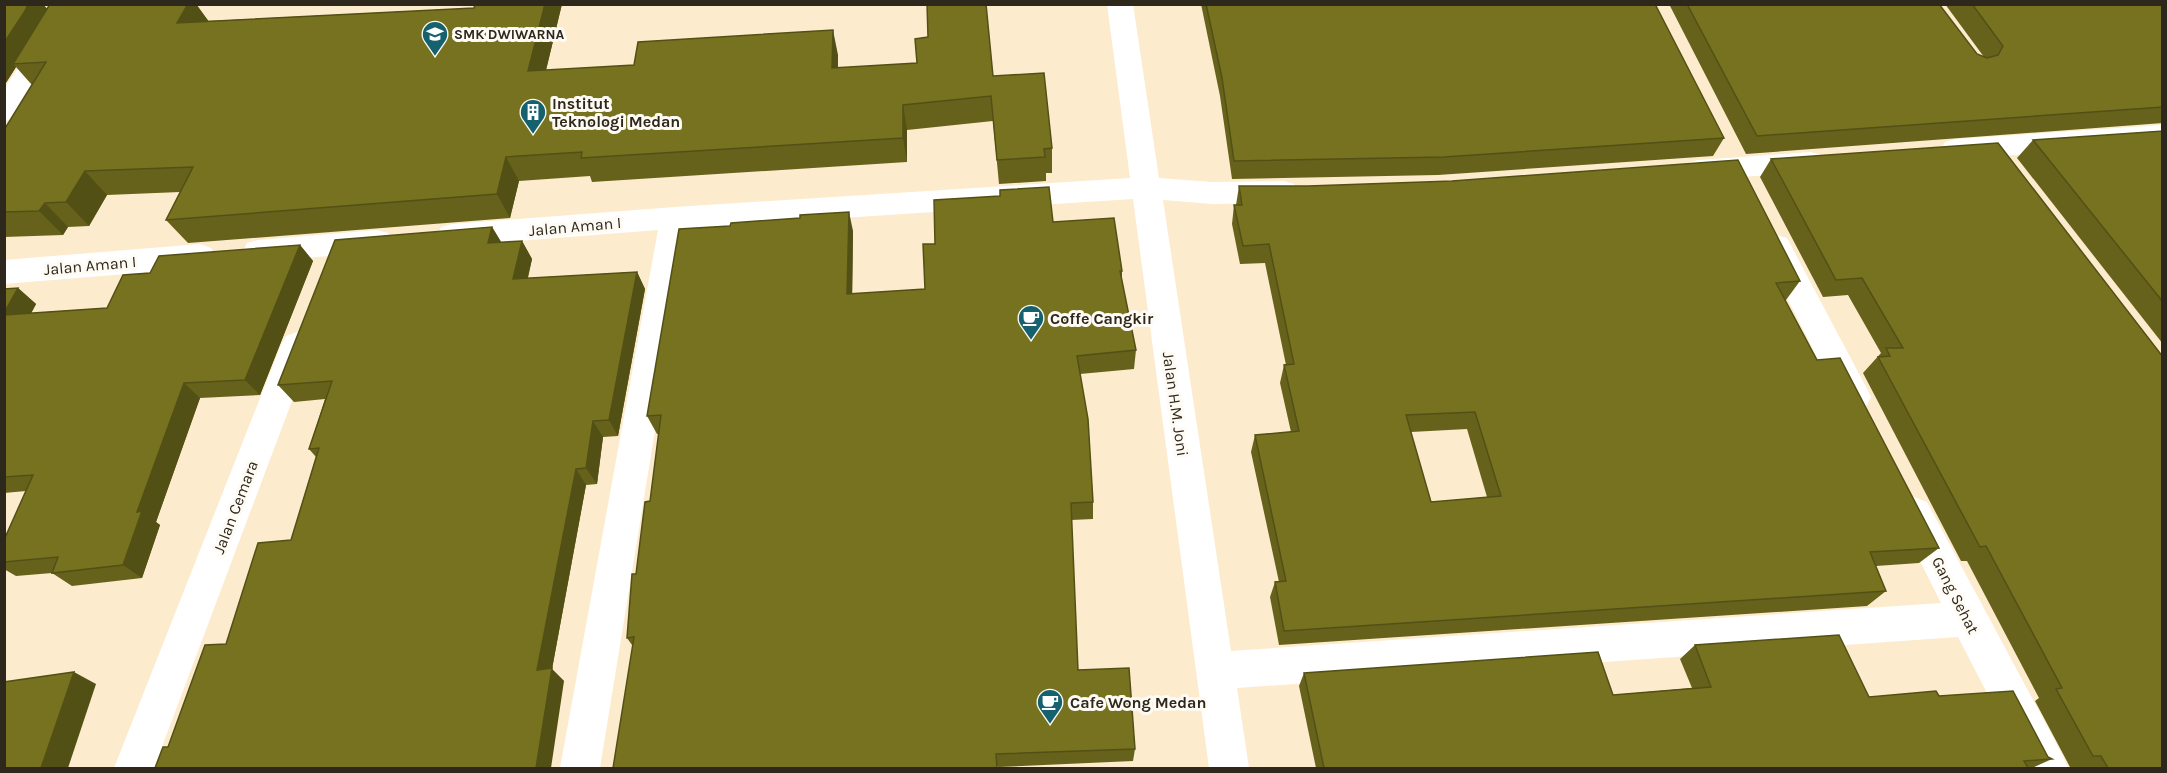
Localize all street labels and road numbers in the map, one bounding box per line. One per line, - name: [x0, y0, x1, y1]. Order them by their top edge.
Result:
- street label: Jalan Aman I: [528, 213, 622, 240]
- street label: Jalan Aman I: [43, 252, 137, 279]
- street label: Jalan H.M. Joni: [1159, 351, 1192, 458]
- street label: Jalan Cemara: [209, 458, 262, 557]
- street label: Gang Sehat: [1928, 554, 1983, 637]

